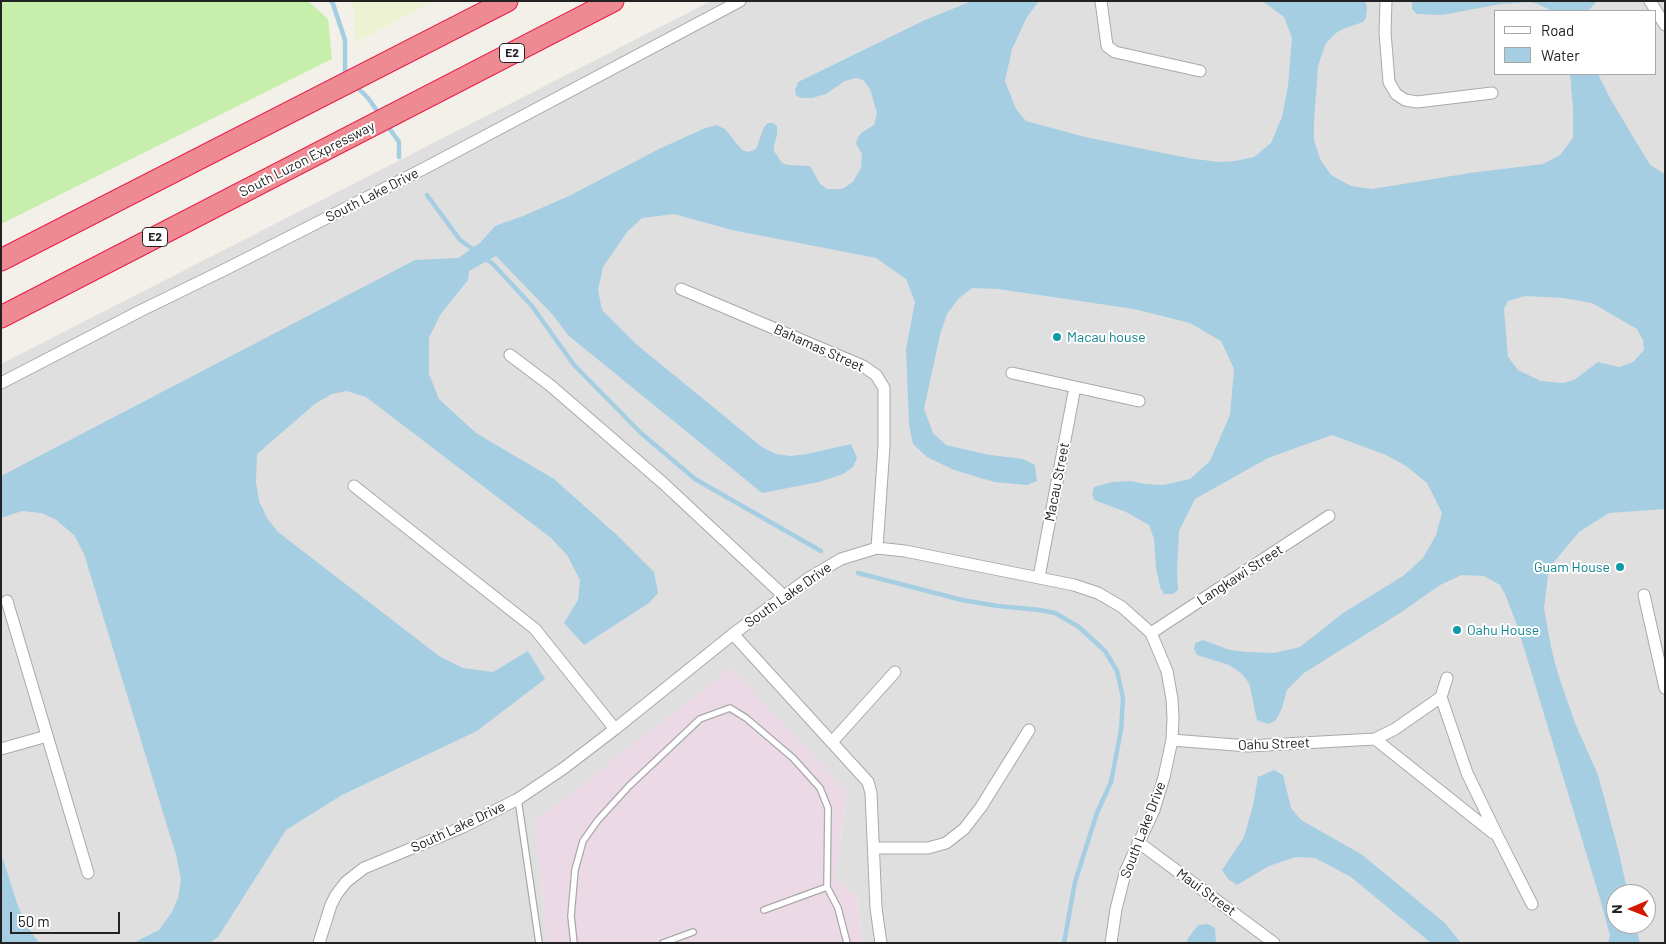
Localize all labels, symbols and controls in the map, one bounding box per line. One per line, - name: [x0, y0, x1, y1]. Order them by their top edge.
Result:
- legend: [1494, 10, 1656, 75]
- text: Road: [1541, 21, 1574, 39]
- road number: E2: [500, 44, 524, 62]
- text: Water: [1541, 46, 1580, 64]
- street label: South Luzon Expressway: [236, 117, 378, 201]
- street label: South Lake Drive: [323, 164, 421, 226]
- road number: E2: [142, 228, 168, 246]
- street label: Bahamas Street: [771, 321, 867, 375]
- place label: Macau house: [1067, 329, 1146, 345]
- marker: Macau house: [1051, 331, 1063, 343]
- street label: Macau Street: [1041, 441, 1073, 523]
- street label: Langkawi Street: [1194, 541, 1286, 609]
- street label: South Lake Drive: [741, 559, 835, 631]
- place label: Guam House: [1534, 559, 1610, 575]
- marker: Guam House: [1614, 561, 1626, 573]
- place label: Oahu House: [1467, 622, 1539, 638]
- marker: Oahu House: [1451, 624, 1463, 636]
- street label: Oahu Street: [1238, 734, 1310, 754]
- street label: South Lake Drive: [1117, 779, 1169, 881]
- street label: South Lake Drive: [408, 798, 508, 856]
- street label: Maui Street: [1173, 865, 1239, 919]
- north arrow: [1606, 884, 1656, 934]
- scale bar: [12, 902, 122, 934]
- text: N: [1608, 904, 1625, 914]
- text: 50 m: [18, 912, 50, 930]

